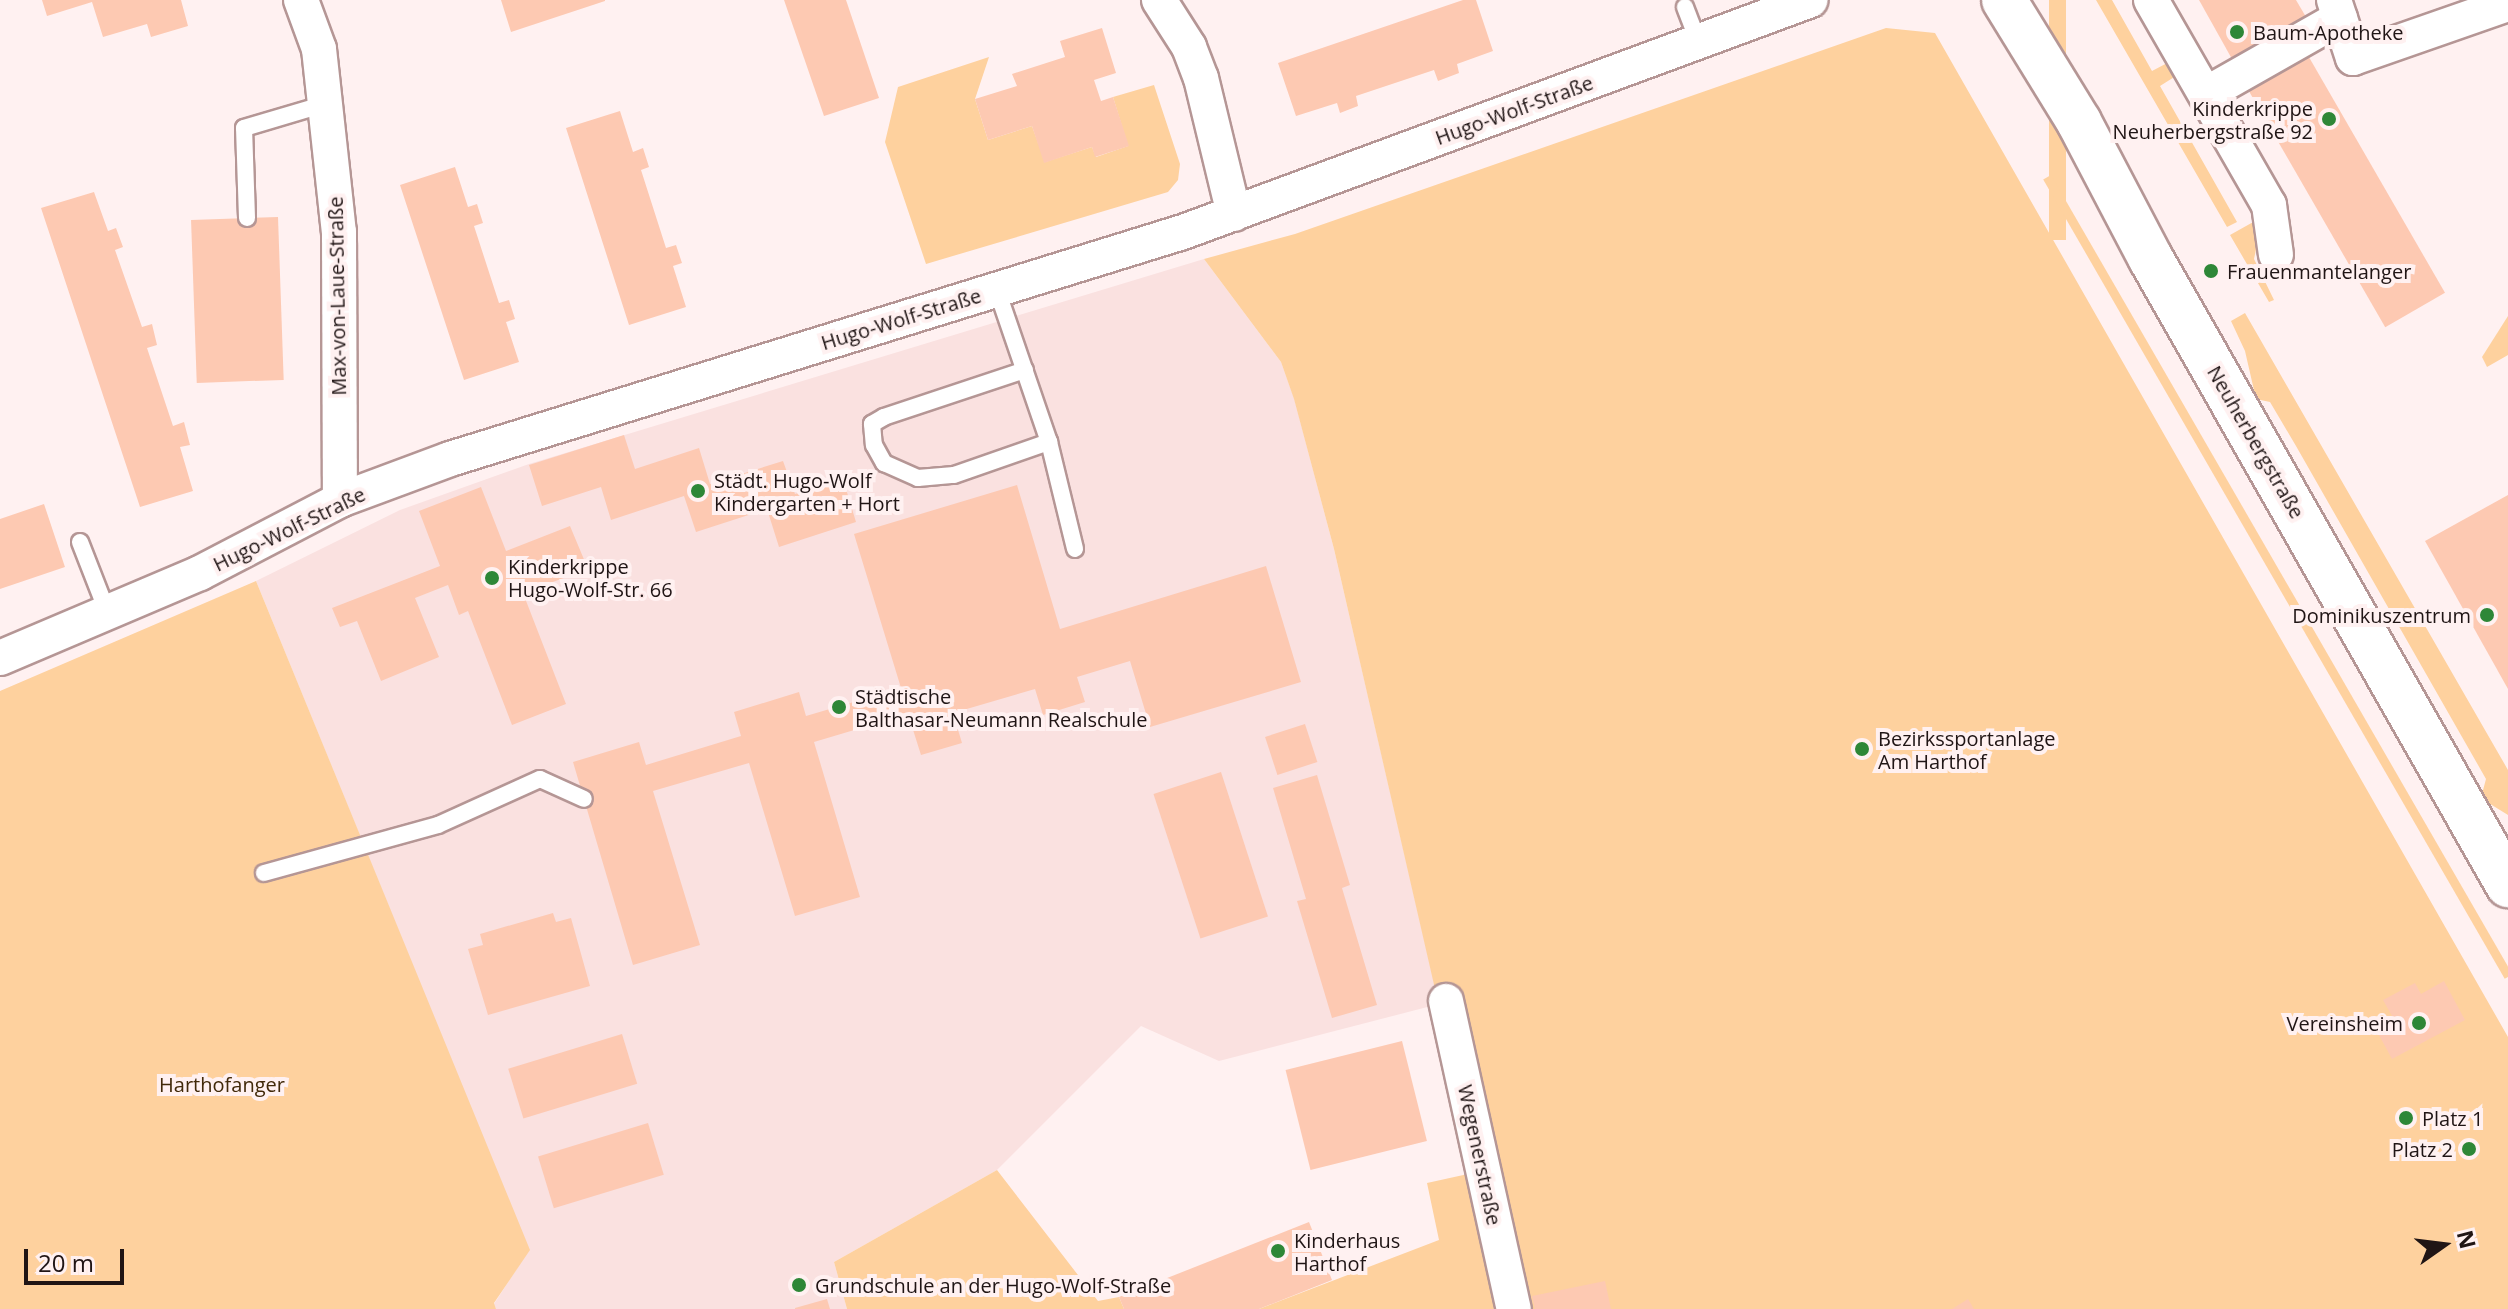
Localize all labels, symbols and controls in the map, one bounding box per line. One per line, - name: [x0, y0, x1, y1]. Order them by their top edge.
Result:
- place label: Baum-Apotheke: [2253, 20, 2404, 44]
- marker: Baum-Apotheke: [2228, 23, 2246, 41]
- street label: Hugo-Wolf-Straße: [1432, 70, 1596, 150]
- place label: Kinderkrippe Neuherbergstraße 92: [2113, 96, 2313, 143]
- marker: Kinderkrippe Neuherbergstraße 92: [2320, 110, 2338, 128]
- street label: Max-von-Laue-Straße: [323, 196, 351, 396]
- place label: Frauenmantelanger: [2227, 259, 2411, 283]
- marker: Frauenmantelanger: [2202, 262, 2220, 280]
- street label: Hugo-Wolf-Straße: [818, 283, 984, 355]
- street label: Neuherbergstraße: [2203, 361, 2309, 523]
- place label: Städt. Hugo-Wolf Kindergarten + Hort: [714, 468, 900, 515]
- street label: Hugo-Wolf-Straße: [209, 482, 369, 576]
- marker: Städt. Hugo-Wolf Kindergarten + Hort: [689, 482, 707, 500]
- place label: Kinderkrippe Hugo-Wolf-Str. 66: [508, 554, 673, 601]
- marker: Kinderkrippe Hugo-Wolf-Str. 66: [483, 569, 501, 587]
- place label: Dominikuszentrum: [2292, 603, 2471, 627]
- marker: Dominikuszentrum: [2478, 606, 2496, 624]
- place label: Städtische Balthasar-Neumann Realschule: [855, 684, 1147, 731]
- marker: Städtische Balthasar-Neumann Realschule: [830, 698, 848, 716]
- place label: Bezirkssportanlage Am Harthof: [1878, 726, 2056, 773]
- marker: Bezirkssportanlage Am Harthof: [1853, 740, 1871, 758]
- place label: Vereinsheim: [2287, 1011, 2403, 1035]
- marker: Vereinsheim: [2410, 1014, 2428, 1032]
- park label: Harthofanger: [159, 1072, 285, 1096]
- street label: Wegenerstraße: [1453, 1083, 1507, 1227]
- place label: Platz 1: [2422, 1106, 2483, 1130]
- marker: Platz 1: [2397, 1109, 2415, 1127]
- place label: Platz 2: [2392, 1137, 2453, 1161]
- marker: Platz 2: [2460, 1140, 2478, 1158]
- north arrow: [2404, 1205, 2484, 1285]
- text: N: [2451, 1227, 2484, 1251]
- place label: Kinderhaus Harthof: [1294, 1228, 1400, 1275]
- scale bar: [28, 1233, 128, 1283]
- marker: Kinderhaus Harthof: [1269, 1242, 1287, 1260]
- text: 20 m: [38, 1246, 94, 1279]
- place label: Grundschule an der Hugo-Wolf-Straße: [815, 1273, 1171, 1297]
- marker: Grundschule an der Hugo-Wolf-Straße: [790, 1276, 808, 1294]

